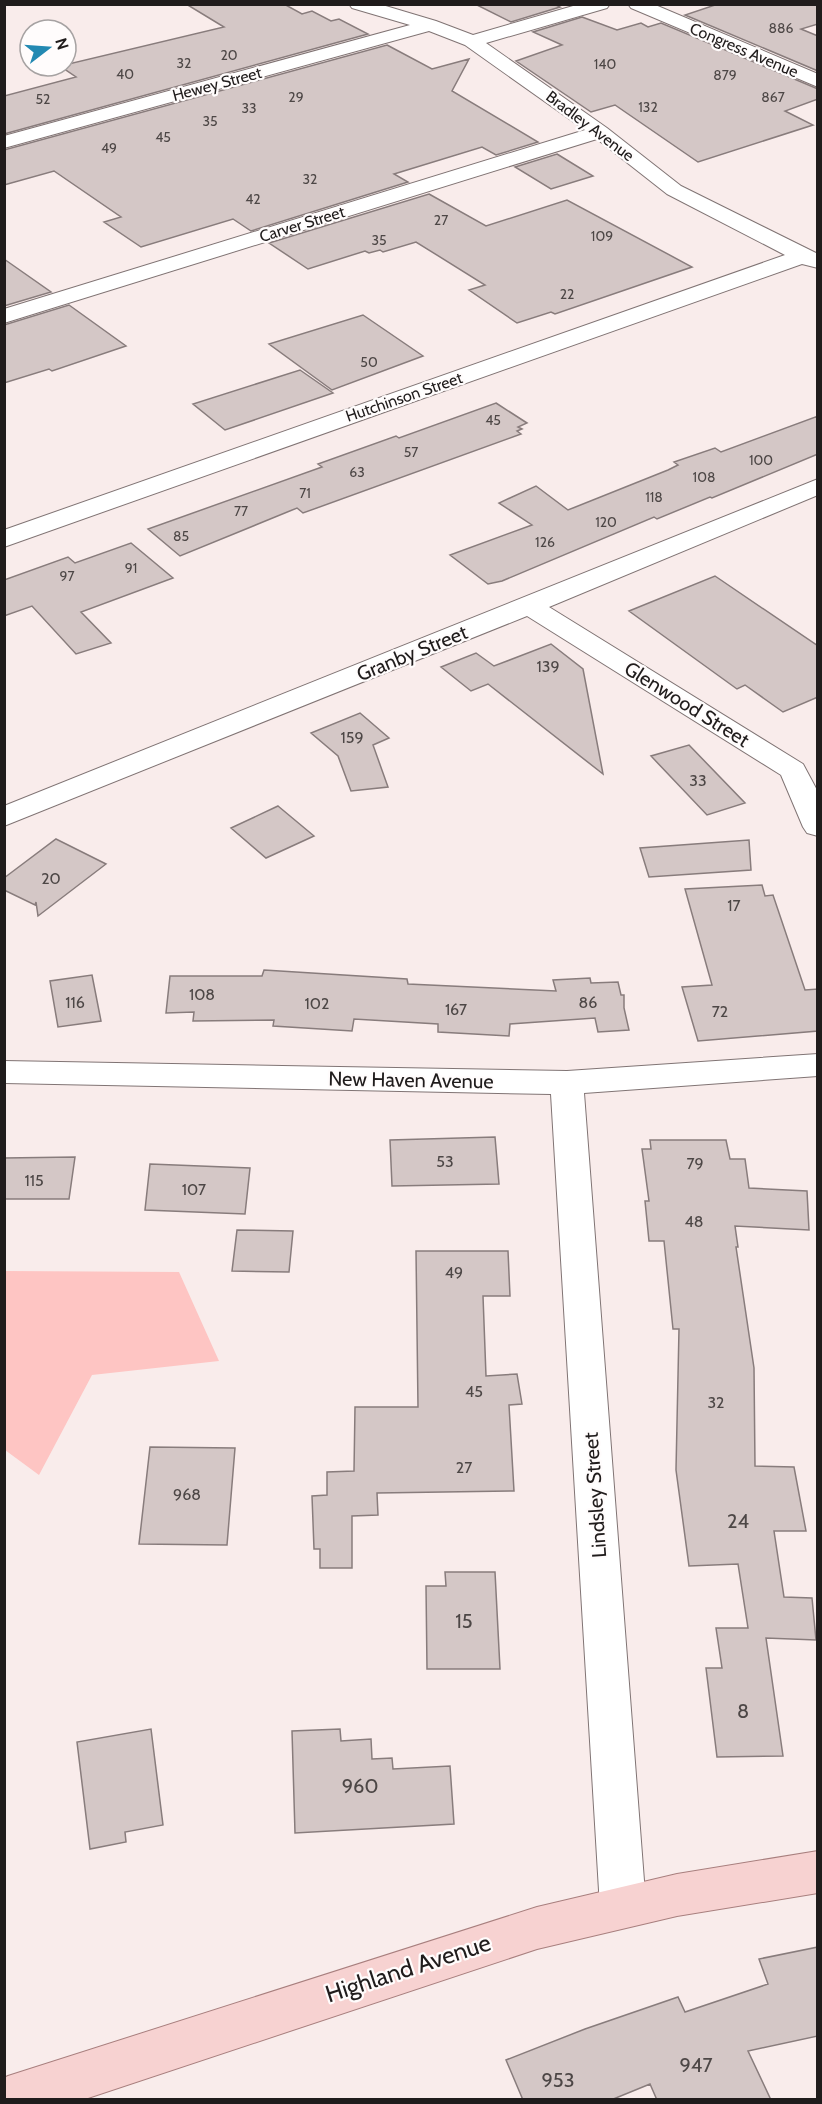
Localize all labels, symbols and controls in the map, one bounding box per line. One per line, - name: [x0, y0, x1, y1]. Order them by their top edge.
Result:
- north arrow: [18, 18, 78, 78]
- street label: Congress Avenue: [687, 19, 801, 81]
- house number: 886: [769, 19, 794, 37]
- text: N: [51, 36, 73, 52]
- house number: 20: [220, 46, 238, 64]
- house number: 32: [177, 54, 191, 72]
- house number: 140: [594, 55, 616, 73]
- street label: Hewey Street: [170, 63, 264, 105]
- house number: 40: [116, 65, 134, 83]
- house number: 879: [713, 66, 737, 84]
- street label: Bradley Avenue: [542, 87, 638, 165]
- house number: 29: [288, 88, 304, 106]
- house number: 867: [761, 88, 785, 106]
- house number: 52: [36, 90, 50, 108]
- house number: 132: [638, 98, 658, 116]
- house number: 33: [241, 99, 257, 117]
- house number: 35: [202, 112, 218, 130]
- house number: 45: [155, 128, 171, 146]
- house number: 49: [101, 139, 117, 157]
- house number: 32: [303, 170, 317, 188]
- house number: 42: [245, 190, 261, 208]
- street label: Carver Street: [257, 202, 348, 246]
- house number: 27: [434, 211, 448, 229]
- house number: 109: [591, 227, 613, 245]
- house number: 35: [371, 231, 387, 249]
- house number: 22: [560, 285, 574, 303]
- house number: 50: [360, 353, 378, 371]
- street label: Hutchinson Street: [343, 368, 465, 426]
- house number: 45: [485, 411, 501, 429]
- house number: 57: [404, 443, 418, 461]
- house number: 100: [749, 451, 773, 469]
- house number: 63: [349, 463, 365, 481]
- house number: 108: [693, 468, 715, 486]
- house number: 71: [299, 484, 311, 502]
- house number: 118: [645, 488, 663, 506]
- house number: 77: [234, 502, 248, 520]
- house number: 120: [595, 513, 617, 531]
- house number: 85: [173, 527, 189, 545]
- house number: 126: [535, 533, 555, 551]
- house number: 91: [125, 559, 137, 577]
- house number: 97: [60, 567, 75, 585]
- street label: Granby Street: [353, 620, 471, 686]
- street label: Glenwood Street: [620, 656, 754, 752]
- house number: 139: [537, 657, 559, 676]
- house number: 159: [341, 728, 363, 747]
- house number: 33: [689, 771, 707, 790]
- house number: 20: [41, 869, 61, 888]
- house number: 17: [727, 896, 741, 915]
- house number: 108: [189, 985, 215, 1004]
- house number: 116: [65, 993, 85, 1012]
- house number: 86: [579, 993, 597, 1012]
- house number: 102: [305, 994, 329, 1013]
- house number: 167: [445, 1000, 467, 1019]
- house number: 72: [712, 1002, 728, 1021]
- street label: New Haven Avenue: [328, 1067, 494, 1093]
- house number: 53: [436, 1152, 454, 1171]
- house number: 79: [686, 1154, 704, 1173]
- house number: 115: [24, 1171, 44, 1190]
- house number: 107: [182, 1180, 206, 1199]
- house number: 48: [685, 1212, 703, 1231]
- house number: 49: [445, 1263, 463, 1282]
- house number: 45: [465, 1382, 483, 1401]
- house number: 32: [707, 1393, 725, 1412]
- street label: Lindsley Street: [579, 1431, 611, 1558]
- house number: 27: [456, 1458, 472, 1477]
- house number: 968: [173, 1485, 201, 1504]
- house number: 24: [727, 1509, 749, 1533]
- house number: 15: [455, 1609, 473, 1633]
- house number: 8: [737, 1699, 749, 1723]
- house number: 960: [342, 1774, 378, 1798]
- street label: Highland Avenue: [322, 1928, 494, 2008]
- house number: 947: [680, 2053, 712, 2077]
- house number: 953: [542, 2068, 575, 2092]

